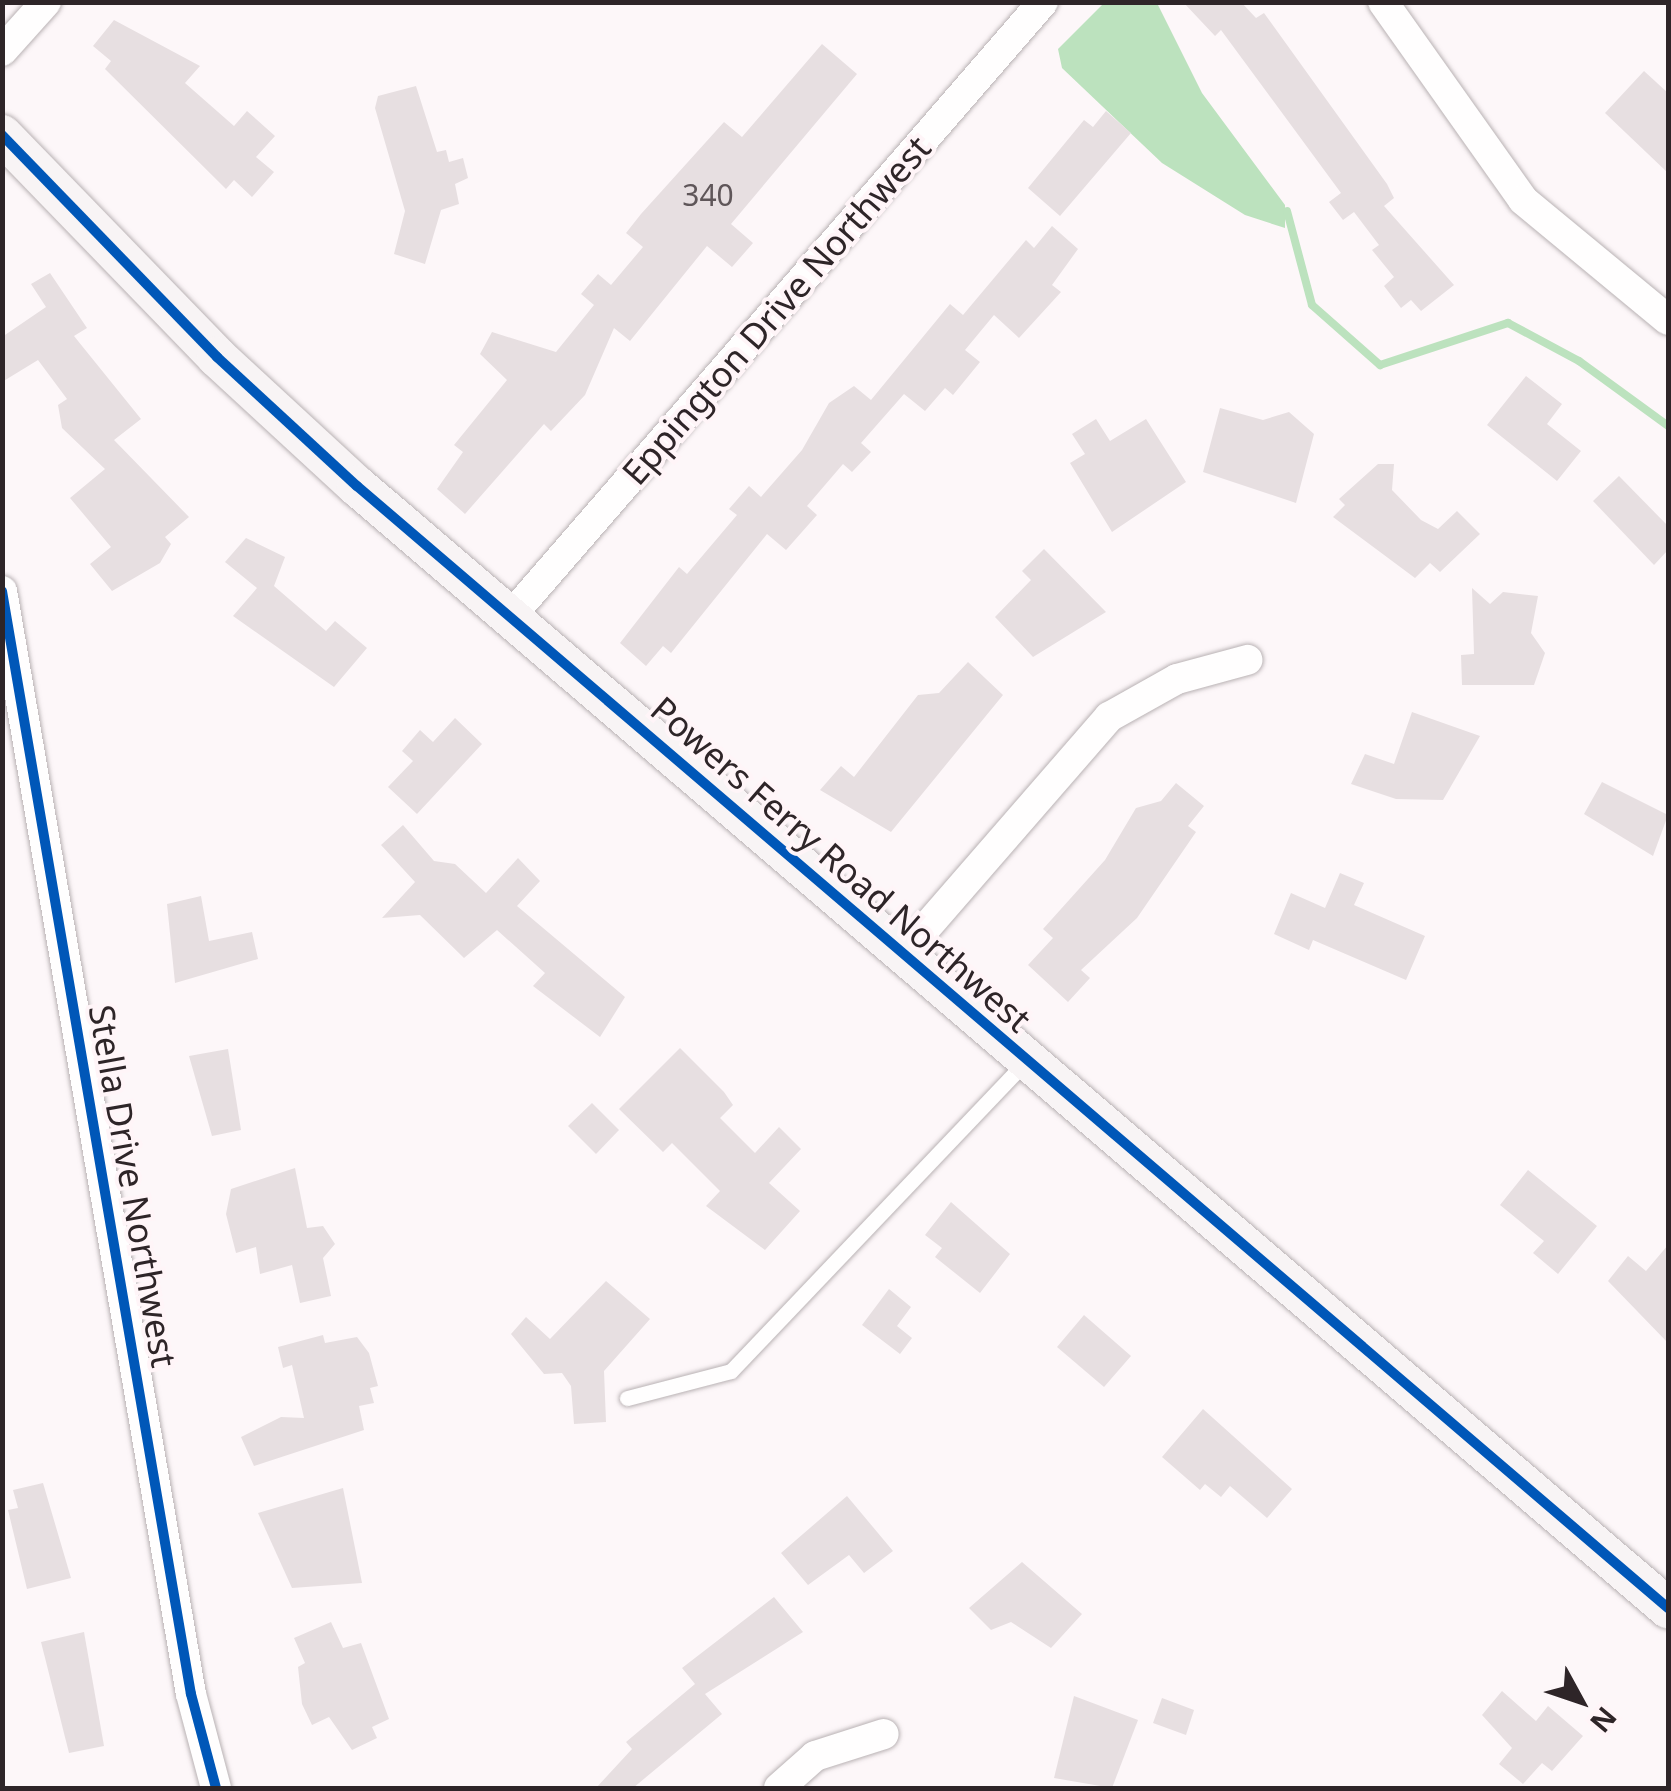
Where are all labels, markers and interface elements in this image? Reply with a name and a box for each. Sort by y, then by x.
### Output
street label: Eppington Drive Northwest [613,127,939,493]
house number: 340 [682,177,734,213]
street label: Powers Ferry Road Northwest [643,688,1039,1040]
street label: Stella Drive Northwest [80,1002,186,1370]
north arrow [1531,1651,1631,1751]
text: N [1582,1699,1626,1741]

